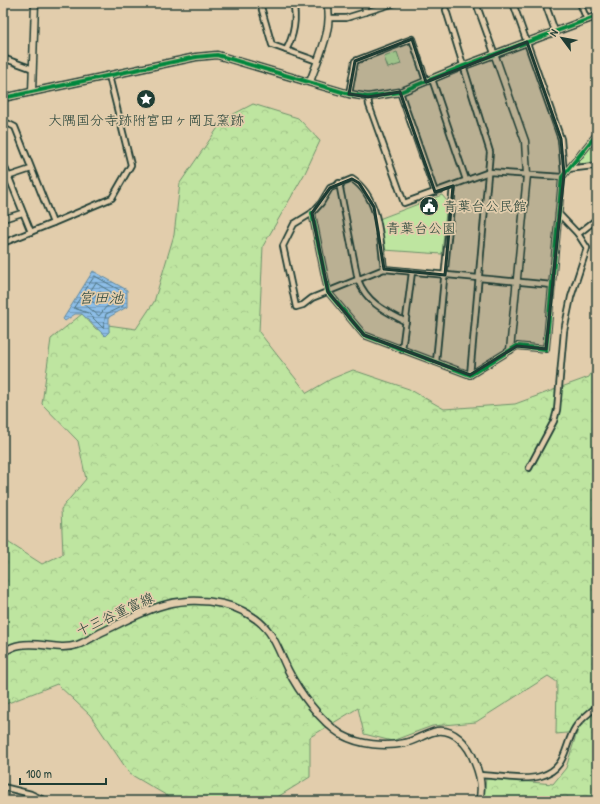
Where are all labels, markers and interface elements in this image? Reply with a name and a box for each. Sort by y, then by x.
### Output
north arrow [542,18,582,58]
text: N [546,26,561,39]
place icon: 大隅国分寺跡附宮田ヶ岡瓦窯跡 [135,88,157,110]
place label: 大隅国分寺跡附宮田ヶ岡瓦窯跡 [48,110,244,129]
public building icon: 青葉台公民館 [418,195,440,217]
place label: 青葉台公民館 [443,196,527,215]
park label: 青葉台公園 [386,218,456,237]
water label: 宮田池 [78,287,124,308]
street label: 十三谷重富線 [73,587,157,640]
scale bar [20,760,106,786]
text: 100 m [26,765,52,782]

